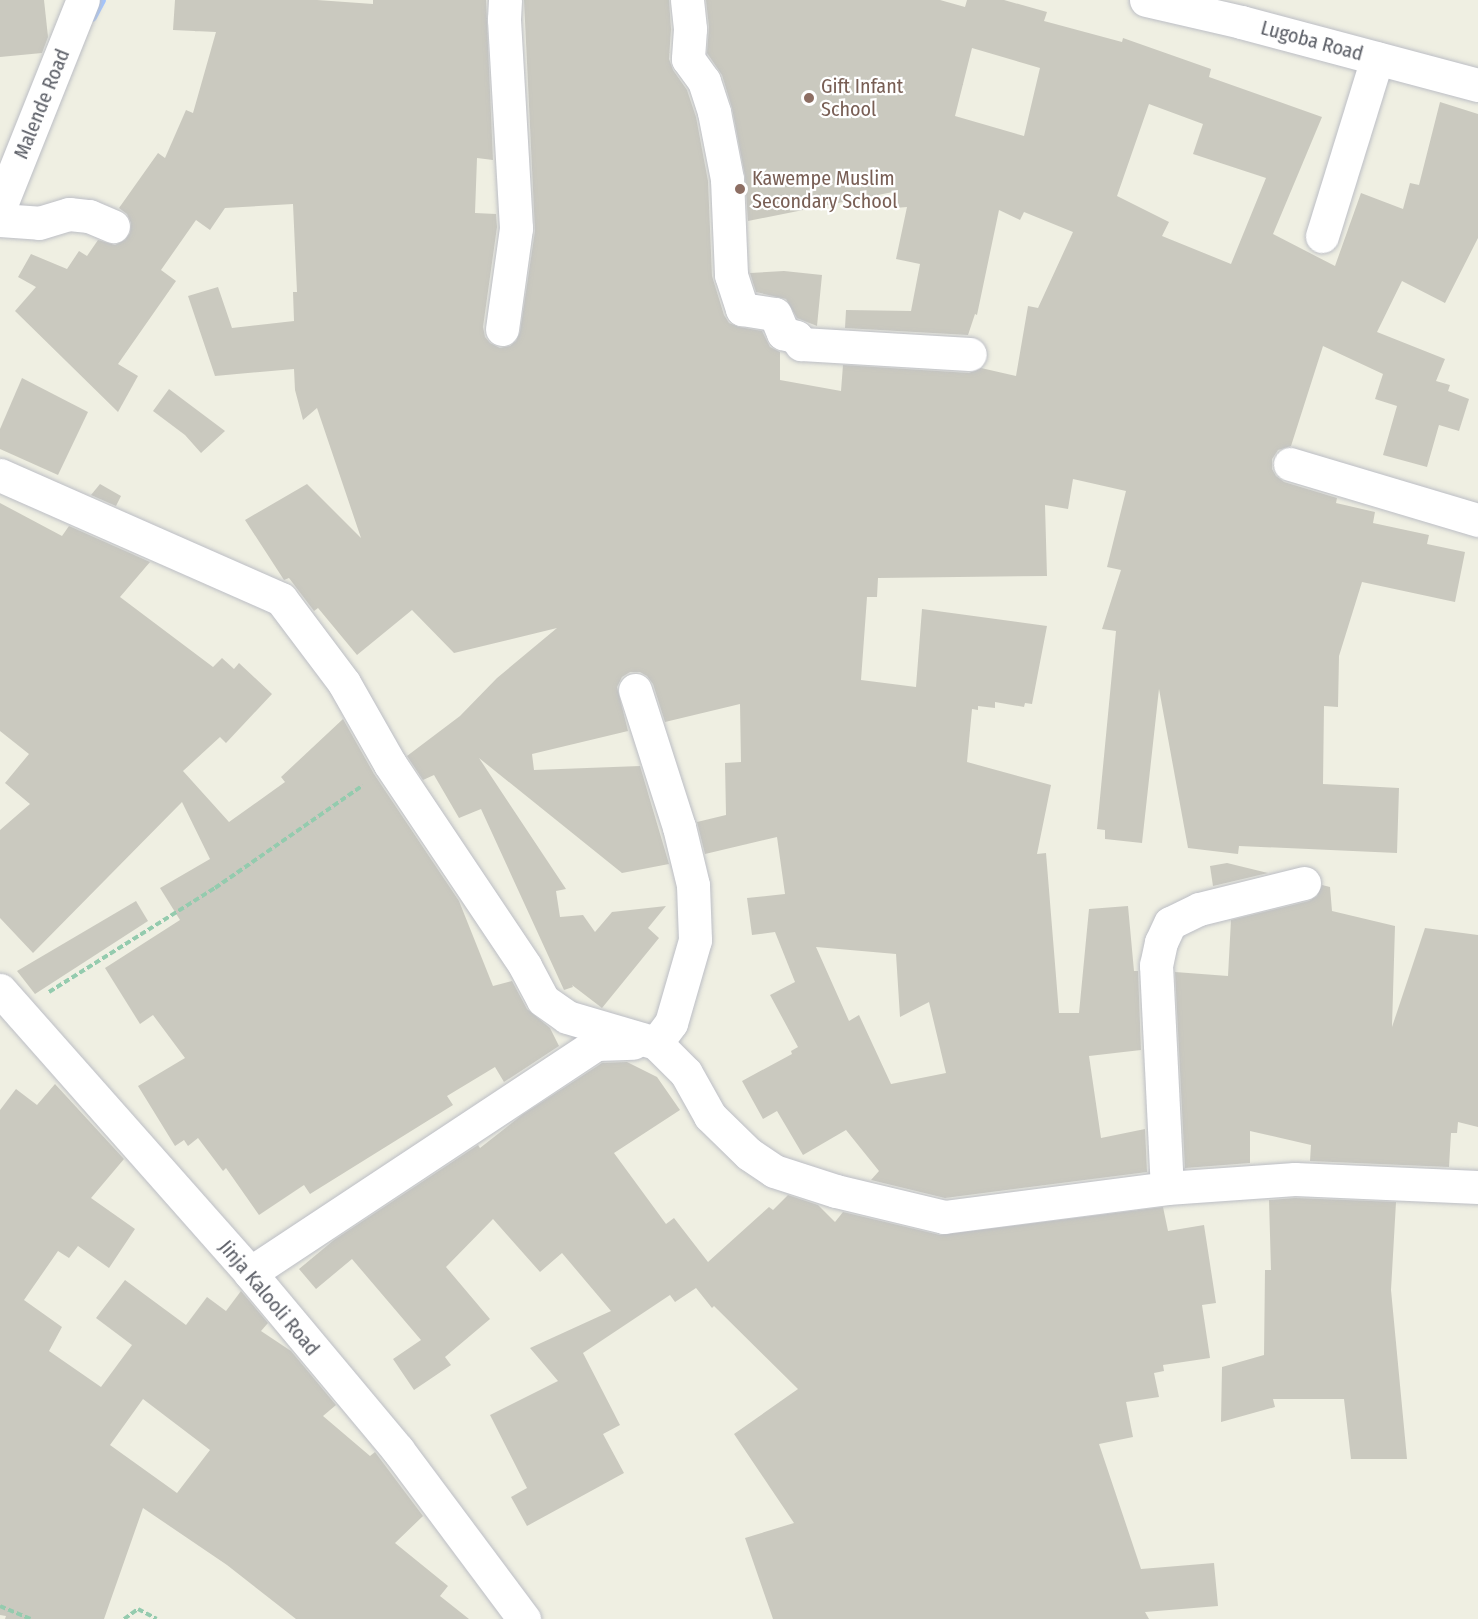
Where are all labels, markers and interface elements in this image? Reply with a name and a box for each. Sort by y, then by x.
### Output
street label: Lugoba Road [1258,16,1366,66]
street label: Malende Road [9,46,75,162]
place label: Gift Infant School [821,74,903,121]
marker: Gift Infant School [802,91,816,105]
place label: Kawempe Muslim Secondary School [752,166,897,213]
marker: Kawempe Muslim Secondary School [733,182,747,196]
street label: Jinja Kalooli Road [214,1235,324,1361]

